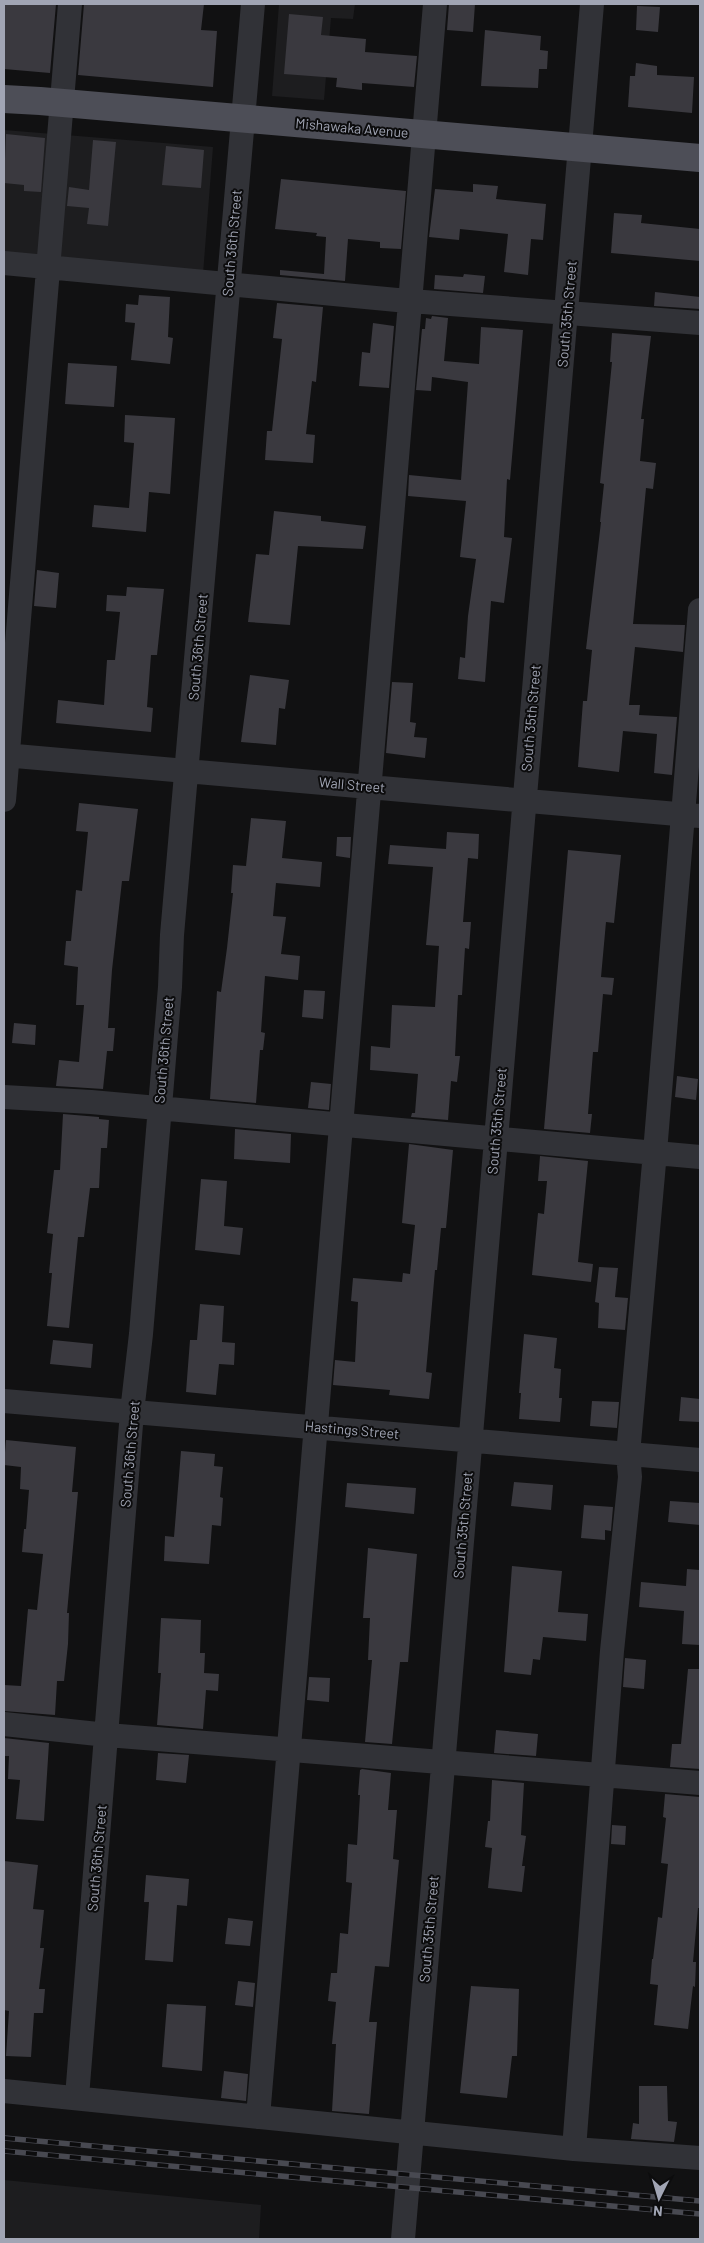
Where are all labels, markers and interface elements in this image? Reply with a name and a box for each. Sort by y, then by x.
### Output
street label: Mishawaka Avenue [295,114,409,141]
street label: South 36th Street [218,189,245,297]
street label: South 35th Street [553,260,580,368]
street label: South 36th Street [184,593,211,701]
street label: South 35th Street [517,664,544,772]
street label: Wall Street [318,773,386,796]
street label: South 36th Street [150,996,177,1104]
street label: South 35th Street [483,1067,510,1175]
street label: South 36th Street [116,1400,143,1508]
street label: Hastings Street [304,1417,400,1442]
street label: South 35th Street [449,1471,476,1579]
street label: South 36th Street [83,1804,110,1912]
street label: South 35th Street [415,1875,442,1983]
north arrow [634,2173,684,2223]
text: N [652,2203,663,2220]

